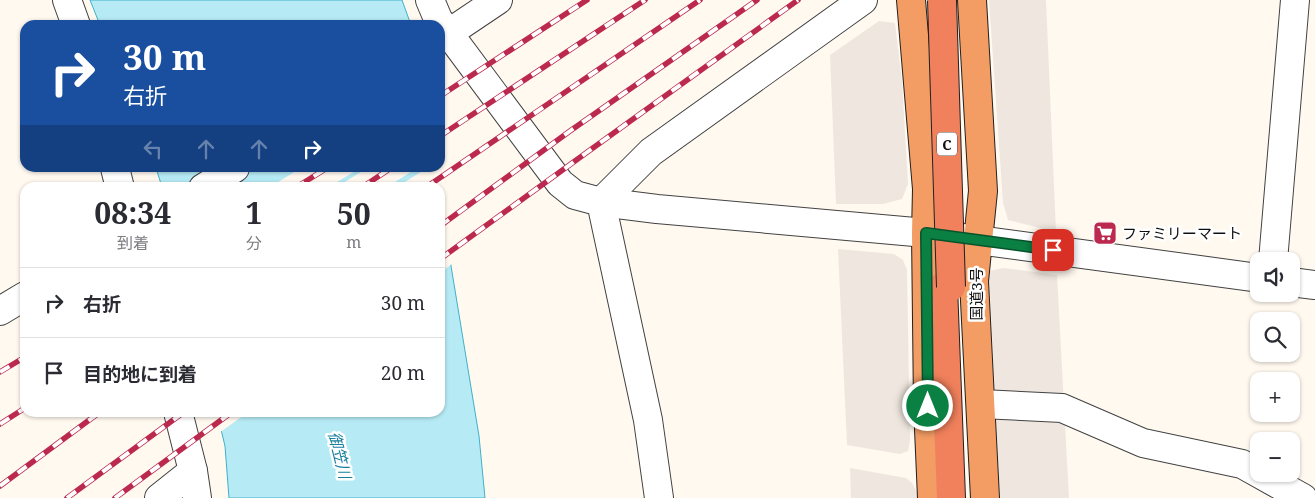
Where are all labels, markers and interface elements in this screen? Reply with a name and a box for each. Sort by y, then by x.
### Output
text: 30 m [123,33,206,80]
icon: right [40,40,105,105]
text: 右折 [123,80,167,110]
road number: C [937,132,957,156]
icon: left [139,135,167,163]
icon: ahead [192,135,220,163]
icon: ahead [245,135,273,163]
icon: right [298,135,326,163]
text: 08:34 [94,192,171,233]
text: 1 [246,192,262,233]
text: 50 [337,193,371,234]
supermarket icon: ファミリーマート [1092,220,1118,246]
place label: ファミリーマート [1122,223,1242,243]
pin [1032,229,1074,271]
text: m [346,231,361,253]
text: 到着 [117,232,149,254]
text: 分 [246,232,262,254]
icon: arrive [1039,236,1067,264]
map controls [1250,252,1300,482]
button: sound [1250,252,1300,302]
street label: 国道3号 [966,267,986,321]
icon: right [40,289,68,317]
text: 30 m [381,290,425,316]
text: 右折 [83,291,121,317]
button: search [1250,312,1300,362]
icon: arrive [40,359,68,387]
text: 20 m [381,360,425,386]
text: 目的地に到着 [83,361,197,387]
button: + [1250,372,1300,422]
position arrow [901,379,953,431]
water label: 御笠川 [324,429,357,483]
button: − [1250,432,1300,482]

